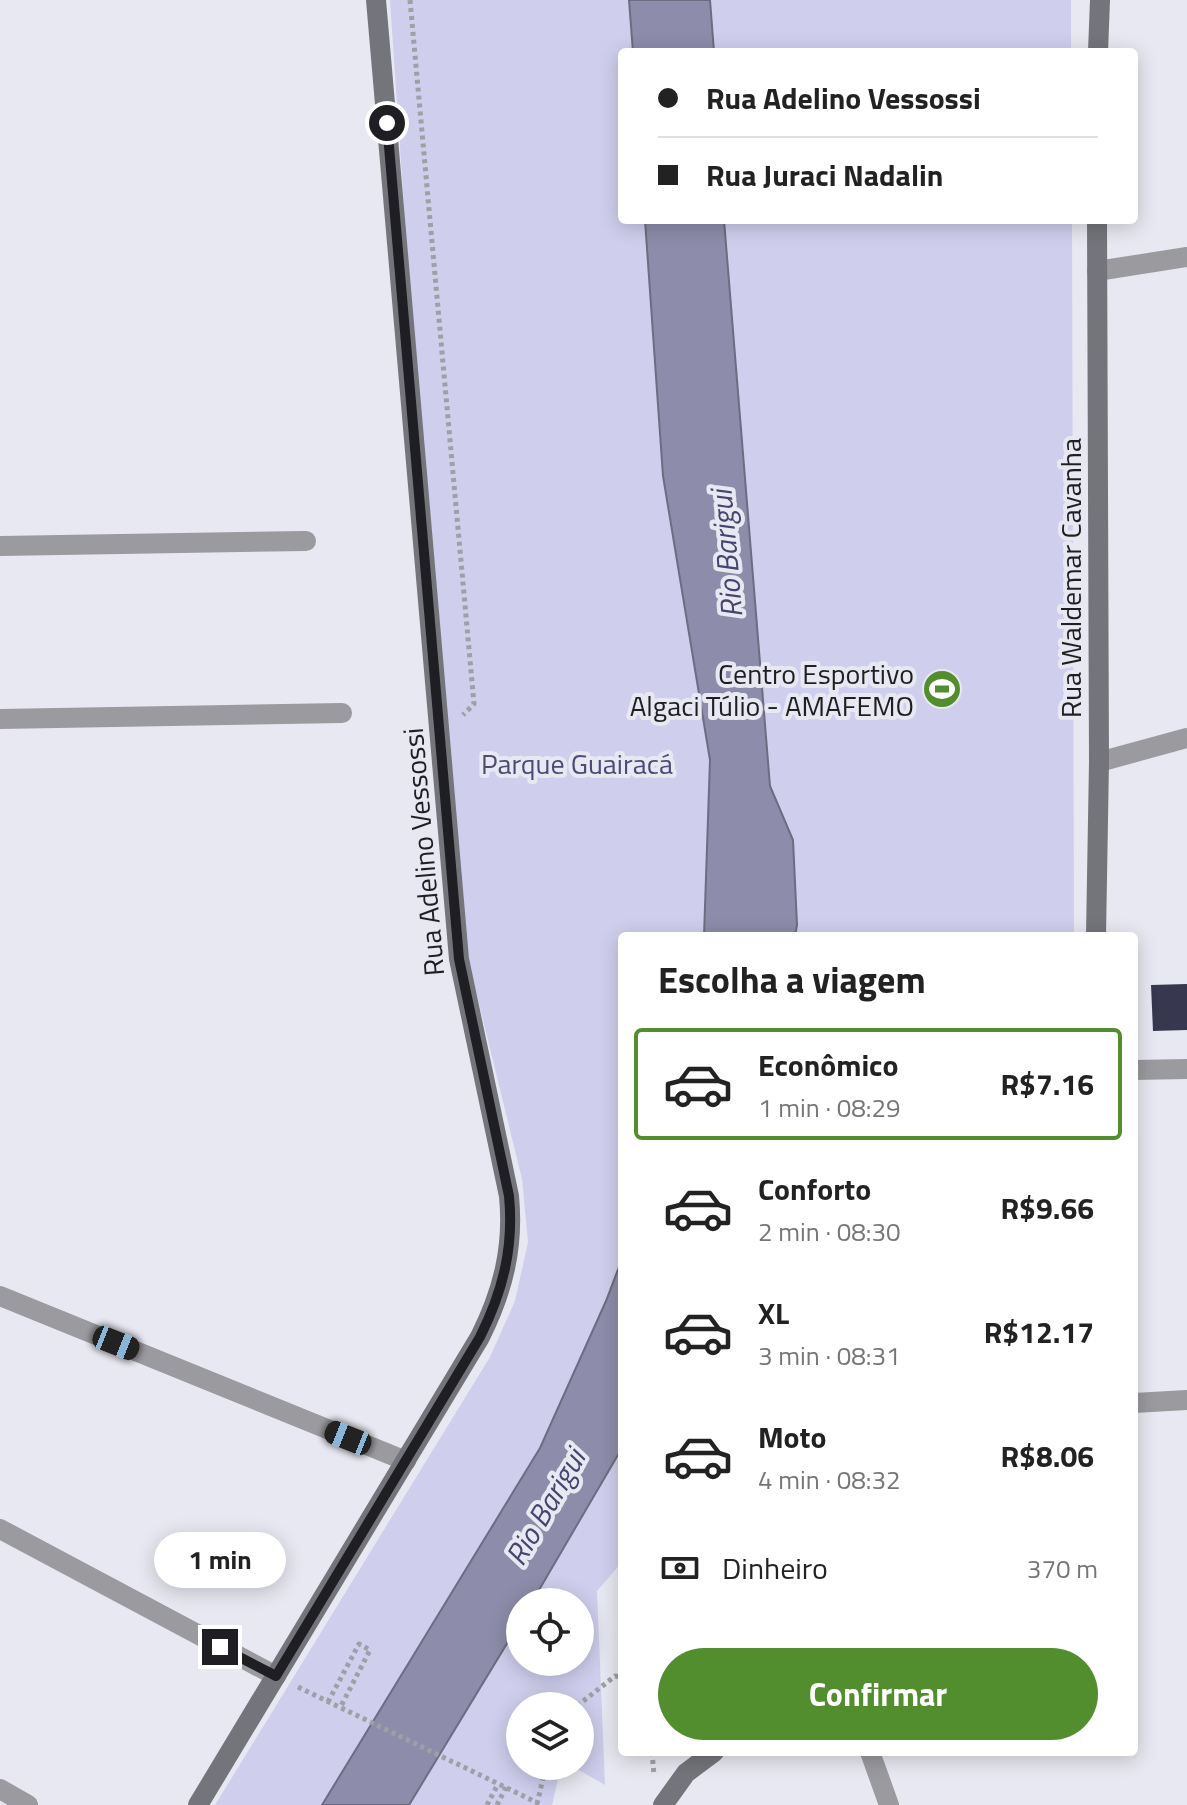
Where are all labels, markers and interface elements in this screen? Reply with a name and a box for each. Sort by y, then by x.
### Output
text: Rua Adelino Vessossi [706,75,981,121]
route start [369,105,405,141]
text: Rua Juraci Nadalin [706,152,943,198]
street label: Rua Waldemar Cavanha [1049,438,1092,718]
water label: Rio Barigui [697,485,754,620]
place label: Centro Esportivo Algaci Túlio - AMAFEMO [630,652,914,727]
sports icon: Centro Esportivo Algaci Túlio - AMAFEMO [921,668,963,710]
street label: Rua Adelino Vessossi [391,726,455,978]
park label: Parque Guairacá [481,742,673,785]
text: Escolha a viagem [658,952,926,1007]
text: Econômico [758,1042,898,1088]
icon: car [662,1048,734,1120]
text: R$7.16 [1001,1061,1094,1107]
text: 1 min · 08:29 [758,1088,901,1127]
text: Conforto [758,1166,871,1212]
icon: car [662,1172,734,1244]
text: R$9.66 [1001,1185,1094,1231]
text: 2 min · 08:30 [758,1212,901,1251]
text: XL [758,1290,789,1336]
icon: car [662,1296,734,1368]
text: R$12.17 [984,1309,1094,1355]
car [89,1323,143,1363]
text: 3 min · 08:31 [758,1336,901,1375]
text: Moto [758,1414,826,1460]
car [321,1418,375,1458]
icon: car [662,1420,734,1492]
text: R$8.06 [1001,1433,1094,1479]
water label: Rio Barigui [493,1437,599,1574]
text: 4 min · 08:32 [758,1460,901,1499]
callout: 1 min [154,1531,286,1587]
text: 1 min [188,1540,252,1579]
text: Dinheiro [722,1545,828,1591]
icon: cash [658,1546,702,1590]
text: 370 m [1027,1549,1098,1588]
map controls [506,1588,594,1780]
button: locate [506,1588,594,1676]
route end [202,1629,238,1665]
button: Confirmar [658,1648,1098,1740]
button: layers [506,1692,594,1780]

